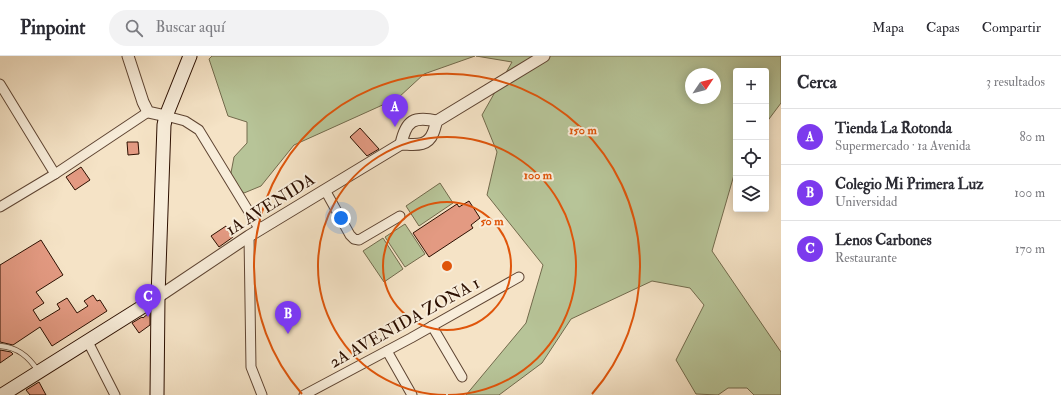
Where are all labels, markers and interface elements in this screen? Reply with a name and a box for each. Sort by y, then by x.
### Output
search box [109,10,389,46]
text: Pinpoint [20,16,85,40]
icon: search [123,17,145,39]
text: Buscar aquí [155,18,225,37]
text: Mapa [872,19,904,36]
text: Capas [926,19,960,36]
text: Compartir [982,19,1041,36]
north arrow [685,68,721,104]
map controls [733,68,769,212]
button: + [733,68,769,104]
text: Cerca [797,72,837,93]
text: 3 resultados [986,74,1045,90]
pin: A [382,94,408,127]
button: − [733,104,769,140]
text: Tienda La Rotonda [835,119,952,138]
text: 150 m [569,123,597,138]
text: A [806,129,814,145]
text: 80 m [1019,129,1045,145]
text: Supermercado · 1a Avenida [835,138,971,154]
button: locate [733,140,769,176]
text: 100 m [524,168,553,183]
street label: 1A AVENIDA [222,169,319,240]
text: Colegio Mi Primera Luz [835,175,983,194]
button: layers [733,176,769,212]
text: B [806,185,814,201]
text: 100 m [1014,185,1045,201]
text: Universidad [835,194,897,210]
your location [331,208,351,228]
text: 50 m [480,214,504,229]
text: Lenos Carbones [835,231,932,250]
text: C [805,241,815,257]
text: 170 m [1015,241,1045,257]
text: Restaurante [835,250,897,266]
centre of rings [440,259,454,273]
street label: 2A AVENIDA ZONA 1 [325,272,483,373]
pin: C [135,284,161,317]
pin: B [275,301,301,334]

